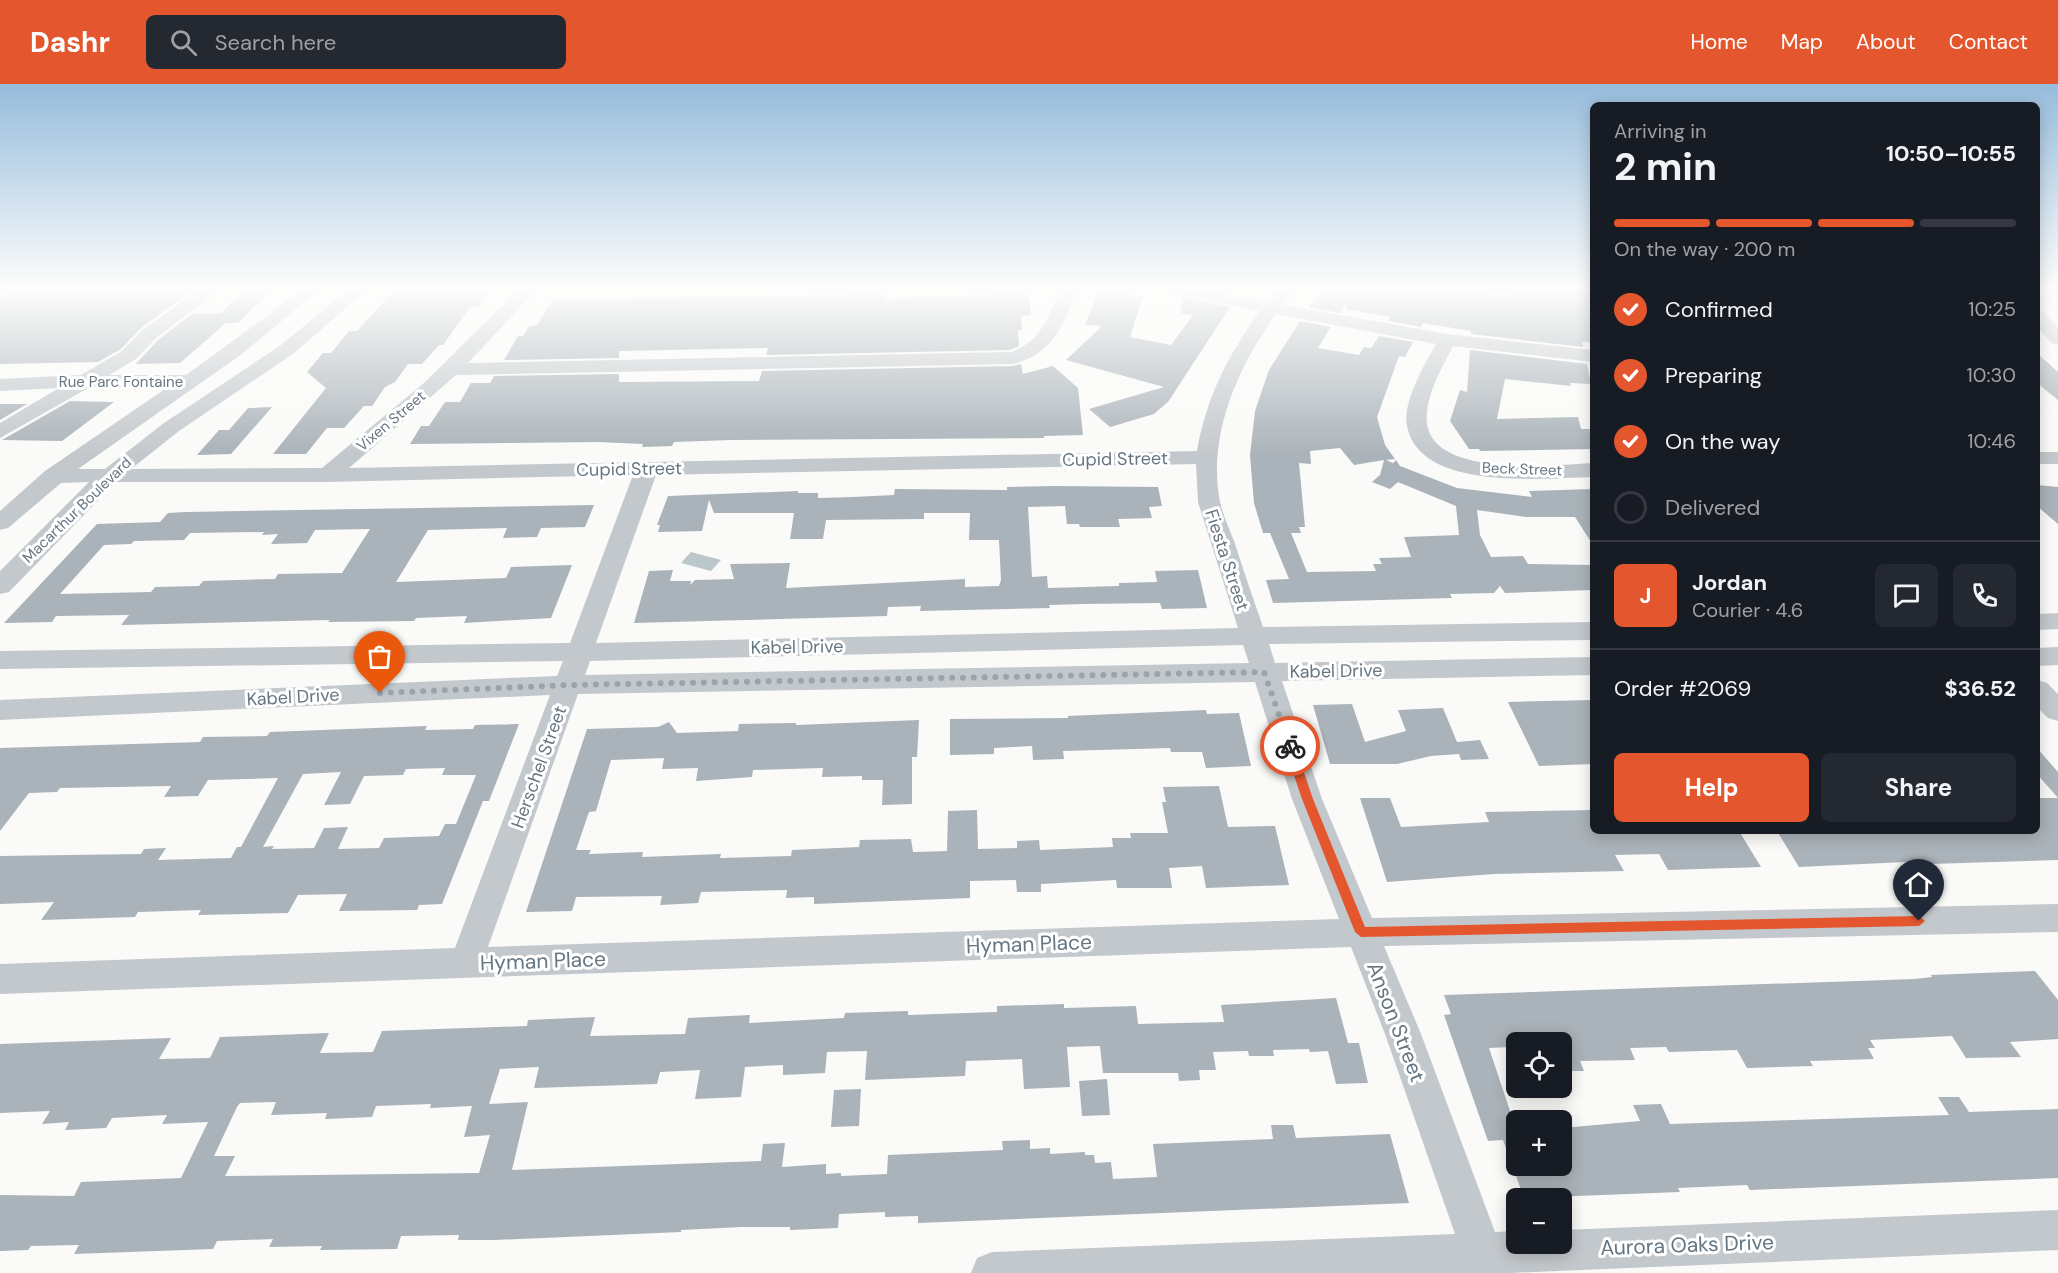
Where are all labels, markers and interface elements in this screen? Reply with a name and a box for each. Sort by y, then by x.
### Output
search box [146,15,566,69]
text: Dashr [30,24,110,61]
icon: search [167,26,200,59]
text: Search here [215,28,336,57]
text: Home [1690,28,1748,56]
text: Map [1781,28,1823,56]
text: About [1856,28,1916,56]
text: Contact [1949,28,2028,56]
text: Arriving in [1614,118,1706,144]
text: 10:50–10:55 [1886,139,2016,168]
text: 2 min [1614,141,1717,192]
text: On the way · 200 m [1614,236,1795,262]
icon: check [1614,293,1647,326]
text: Confirmed [1665,295,1773,324]
text: 10:25 [1968,296,2016,322]
icon: check [1614,359,1647,392]
text: Preparing [1665,361,1762,390]
text: 10:30 [1967,362,2016,388]
street label: Rue Parc Fontaine [59,372,183,392]
street label: Vixen Street [352,386,430,456]
icon: check [1614,425,1647,458]
text: On the way [1665,427,1780,456]
text: 10:46 [1967,428,2016,454]
street label: Cupid Street [1062,446,1168,472]
street label: Macarthur Boulevard [18,453,136,567]
street label: Cupid Street [576,456,682,482]
street label: Beck Street [1482,458,1563,480]
text: Delivered [1665,493,1760,522]
street label: Fiesta Street [1199,506,1255,614]
button: chat [1875,564,1938,627]
button: phone [1953,564,2016,627]
text: Jordan [1692,568,1767,597]
text: J [1640,581,1651,610]
text: Courier · 4.6 [1692,597,1803,623]
pin [354,631,405,693]
street label: Kabel Drive [750,634,844,660]
icon: bag [363,640,396,673]
street label: Kabel Drive [1289,658,1383,684]
text: Order #2069 [1614,674,1751,703]
text: $36.52 [1944,674,2016,703]
street label: Kabel Drive [246,683,340,711]
street label: Herschel Street [506,702,572,832]
courier [1260,716,1320,776]
icon: bike [1274,730,1307,763]
button: Help [1614,753,1809,822]
button: Share [1821,753,2016,822]
pin [1893,859,1944,921]
icon: home [1902,868,1935,901]
street label: Hyman Place [966,928,1093,960]
street label: Hyman Place [480,945,607,977]
street label: Anson Street [1360,958,1432,1086]
map controls [1506,1032,1572,1254]
button: locate [1506,1032,1572,1098]
button: + [1506,1110,1572,1176]
button: − [1506,1188,1572,1254]
street label: Aurora Oaks Drive [1600,1228,1774,1262]

